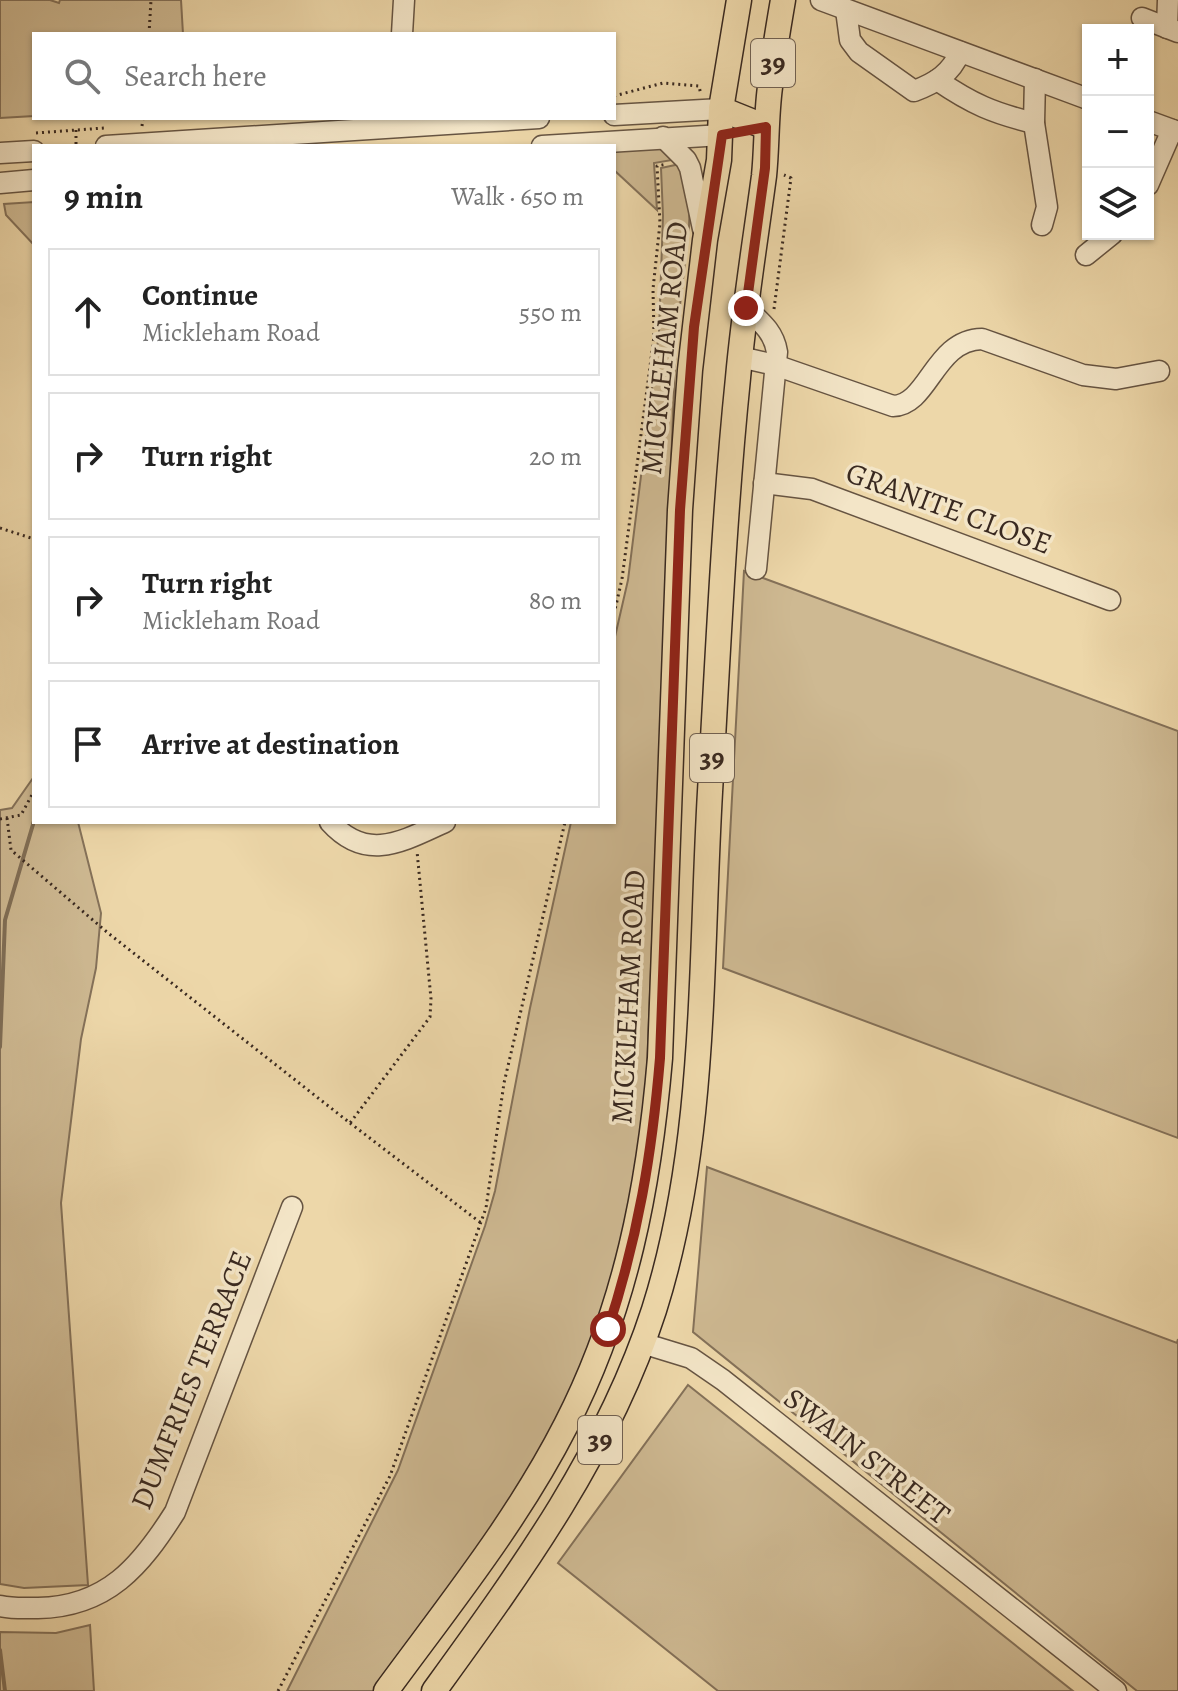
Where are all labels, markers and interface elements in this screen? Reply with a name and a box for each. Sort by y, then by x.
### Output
map controls [1082,24,1154,240]
button: + [1082,24,1154,96]
search box [32,32,616,120]
road number: 39 [751,39,795,87]
icon: search [60,54,104,98]
text: Search here [124,56,267,96]
button: − [1082,96,1154,168]
button: layers [1082,168,1154,240]
text: 9 min [64,173,143,220]
text: Walk · 650 m [451,179,584,214]
street label: MICKLEHAM ROAD [631,219,697,477]
text: Continue [142,275,258,315]
icon: ahead [66,290,110,334]
route end [728,290,764,326]
text: 550 m [519,295,582,330]
text: Mickleham Road [142,315,320,350]
icon: right [66,434,110,478]
text: Turn right [142,436,272,476]
text: 20 m [529,439,582,474]
street label: GRANITE CLOSE [841,452,1057,564]
text: Turn right [142,563,272,603]
icon: right [66,578,110,622]
text: 80 m [529,583,582,618]
text: Mickleham Road [142,603,320,638]
icon: arrive [66,722,110,766]
text: Arrive at destination [142,724,399,764]
road number: 39 [690,734,734,782]
street label: MICKLEHAM ROAD [601,869,655,1125]
street label: DUMFRIES TERRACE [121,1245,261,1515]
route start [590,1311,626,1347]
street label: SWAIN STREET [776,1378,959,1534]
road number: 39 [578,1416,622,1464]

